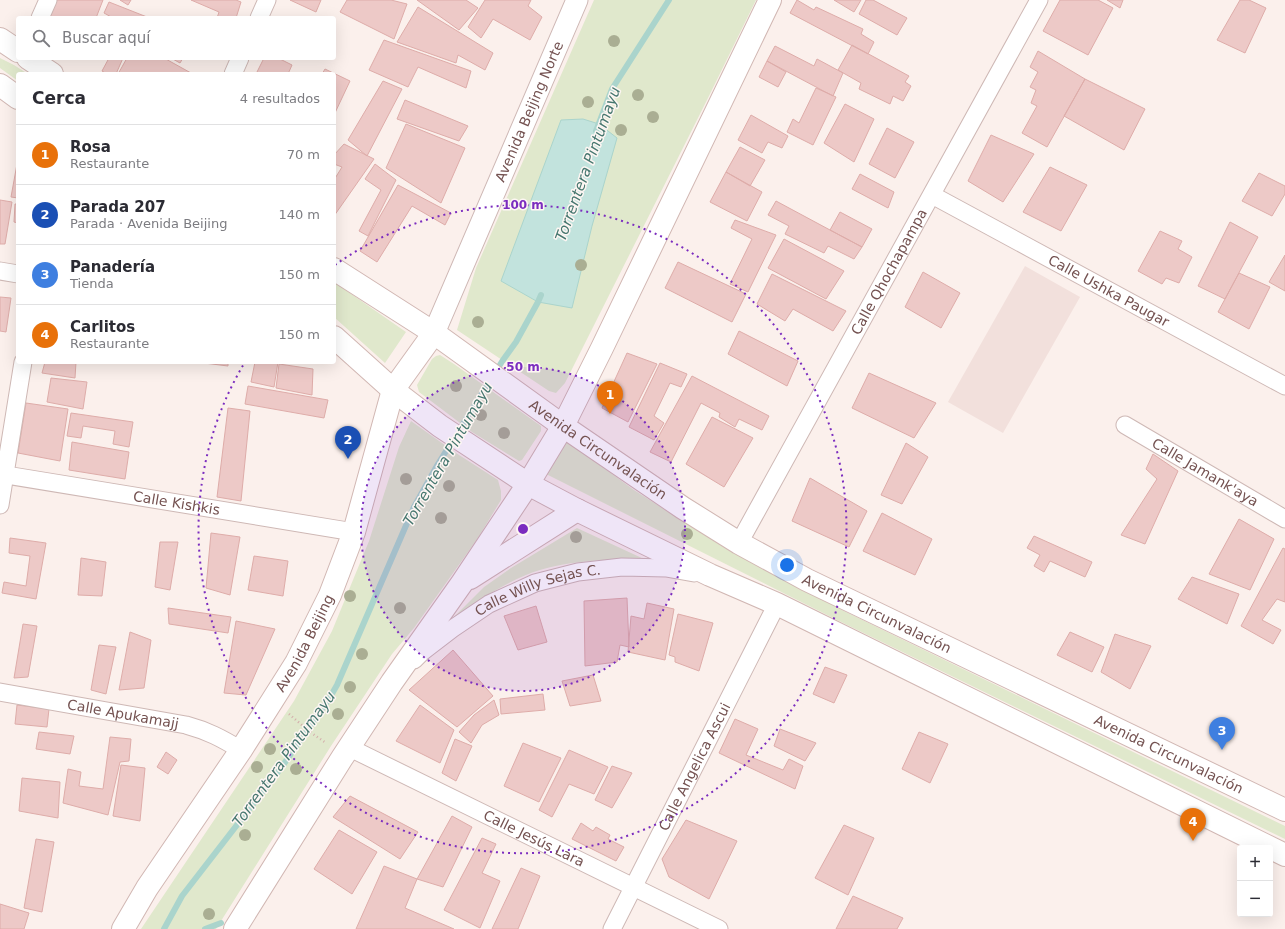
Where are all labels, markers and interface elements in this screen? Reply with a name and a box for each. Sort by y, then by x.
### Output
search box [16,16,336,60]
icon: search [30,27,52,49]
text: Buscar aquí [62,29,150,47]
street label: Avenida Beijing Norte [492,39,566,184]
water label: Torrentera Pintumayu [552,84,624,244]
text: Cerca [32,88,86,108]
text: 4 resultados [240,91,320,106]
text: Rosa [70,138,111,156]
text: 1 [40,147,50,162]
text: 70 m [287,147,320,162]
text: Restaurante [70,156,149,171]
text: Parada 207 [70,198,166,216]
text: 100 m [502,198,544,212]
street label: Calle Qhochapampa [848,206,930,337]
text: 2 [40,207,50,222]
text: 140 m [278,207,320,222]
text: Parada · Avenida Beijing [70,216,227,231]
street label: Calle Ushka Paugar [1046,251,1172,330]
text: Panadería [70,258,155,276]
text: 3 [40,267,50,282]
text: 150 m [278,267,320,282]
text: Tienda [70,276,114,291]
text: Carlitos [70,318,135,336]
text: 4 [40,327,50,342]
text: 150 m [278,327,320,342]
text: Restaurante [70,336,149,351]
text: 50 m [506,360,540,374]
water label: Torrentera Pintumayu [399,379,497,529]
pin: 1 [597,381,623,414]
street label: Avenida Circunvalación [526,396,670,503]
pin: 2 [335,426,361,459]
street label: Calle Jamank'aya [1149,435,1261,510]
street label: Calle Kishkis [132,488,221,518]
centre of rings [516,522,530,536]
your location [777,555,797,575]
street label: Calle Willy Sejas C. [472,561,602,619]
street label: Avenida Circunvalación [800,571,954,656]
street label: Avenida Beijing [272,592,337,695]
water label: Torrentera Pintumayu [229,688,339,830]
street label: Calle Apukamajj [66,696,180,732]
street label: Calle Angelica Ascui [655,700,733,833]
street label: Avenida Circunvalación [1092,711,1246,797]
pin: 3 [1209,717,1235,750]
street label: Calle Jesús Lara [481,807,587,870]
pin: 4 [1180,808,1206,841]
map controls [1237,845,1273,917]
button: + [1237,845,1273,881]
button: − [1237,881,1273,917]

